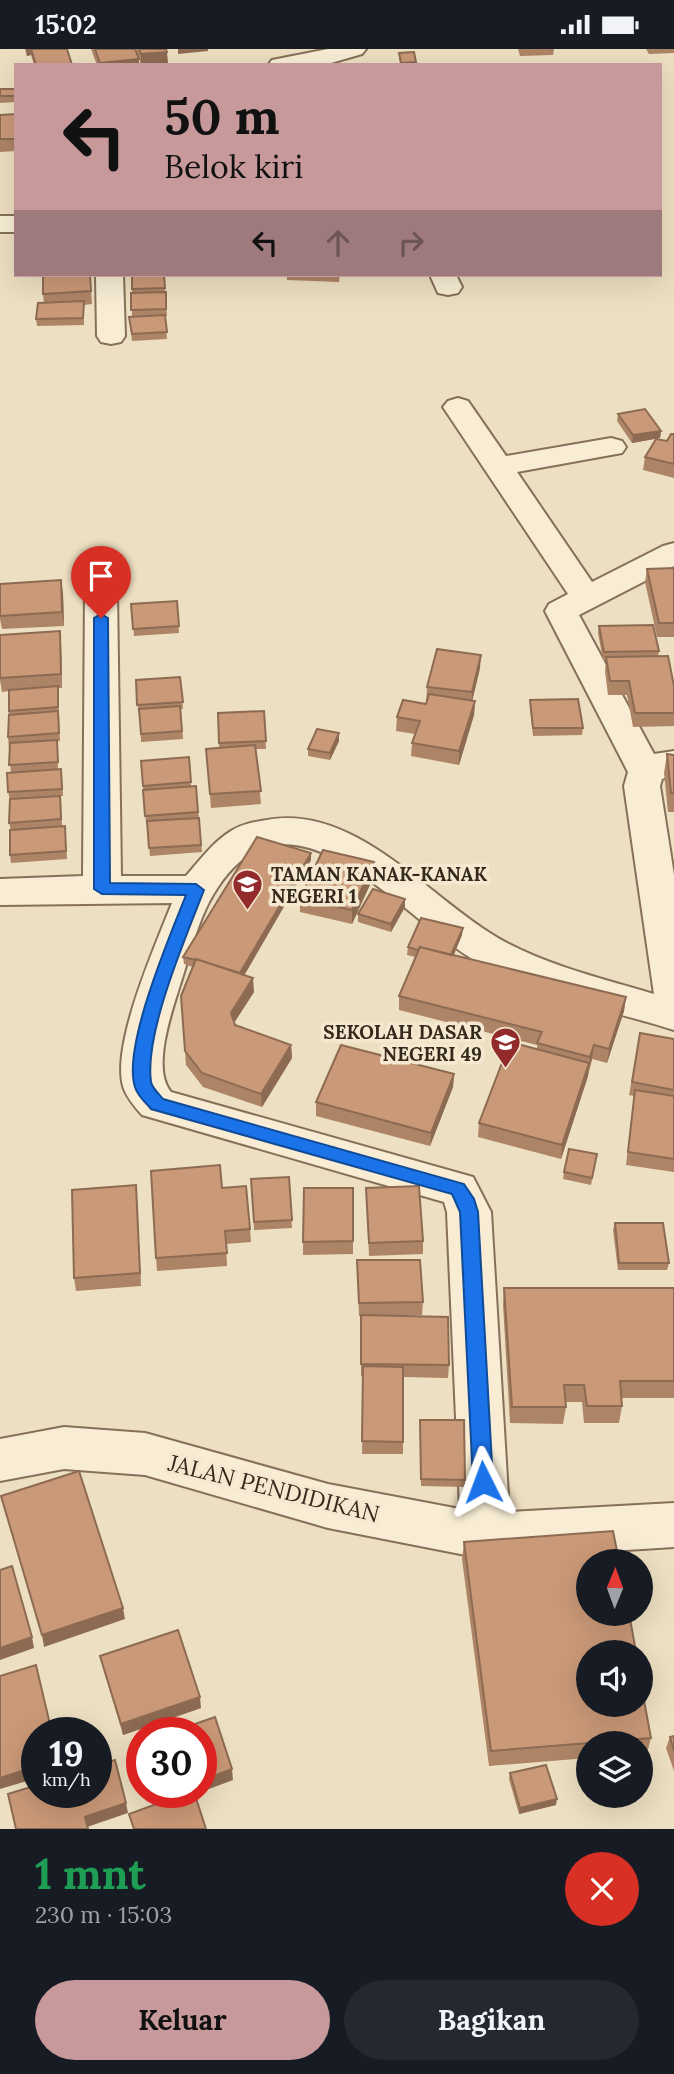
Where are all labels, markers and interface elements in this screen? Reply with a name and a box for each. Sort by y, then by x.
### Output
text: 15:02 [35,8,97,41]
text: 50 m [164,85,280,147]
icon: left [49,91,140,182]
text: Belok kiri [164,146,303,187]
icon: left [246,224,284,262]
icon: ahead [319,224,357,262]
icon: right [392,224,430,262]
pin [71,546,131,618]
icon: arrive [82,557,120,595]
place label: TAMAN KANAK-KANAK NEGERI 1 [271,862,487,908]
school or university icon: TAMAN KANAK-KANAK NEGERI 1 [231,868,265,912]
place label: SEKOLAH DASAR NEGERI 49 [323,1020,482,1066]
school or university icon: SEKOLAH DASAR NEGERI 49 [488,1026,522,1070]
position arrow [446,1445,520,1519]
street label: JALAN PENDIDIKAN [164,1448,383,1528]
north arrow [576,1549,653,1626]
map controls [576,1549,653,1808]
button: sound [576,1640,653,1717]
speed limit sign: 30 [126,1717,217,1808]
text: 19 [49,1731,84,1776]
button: layers [576,1731,653,1808]
text: km/h [42,1768,91,1791]
text: 1 mnt [35,1847,146,1901]
button: close [565,1852,639,1926]
text: 230 m · 15:03 [35,1900,172,1929]
button: Keluar [35,1980,330,2060]
button: Bagikan [344,1980,639,2060]

